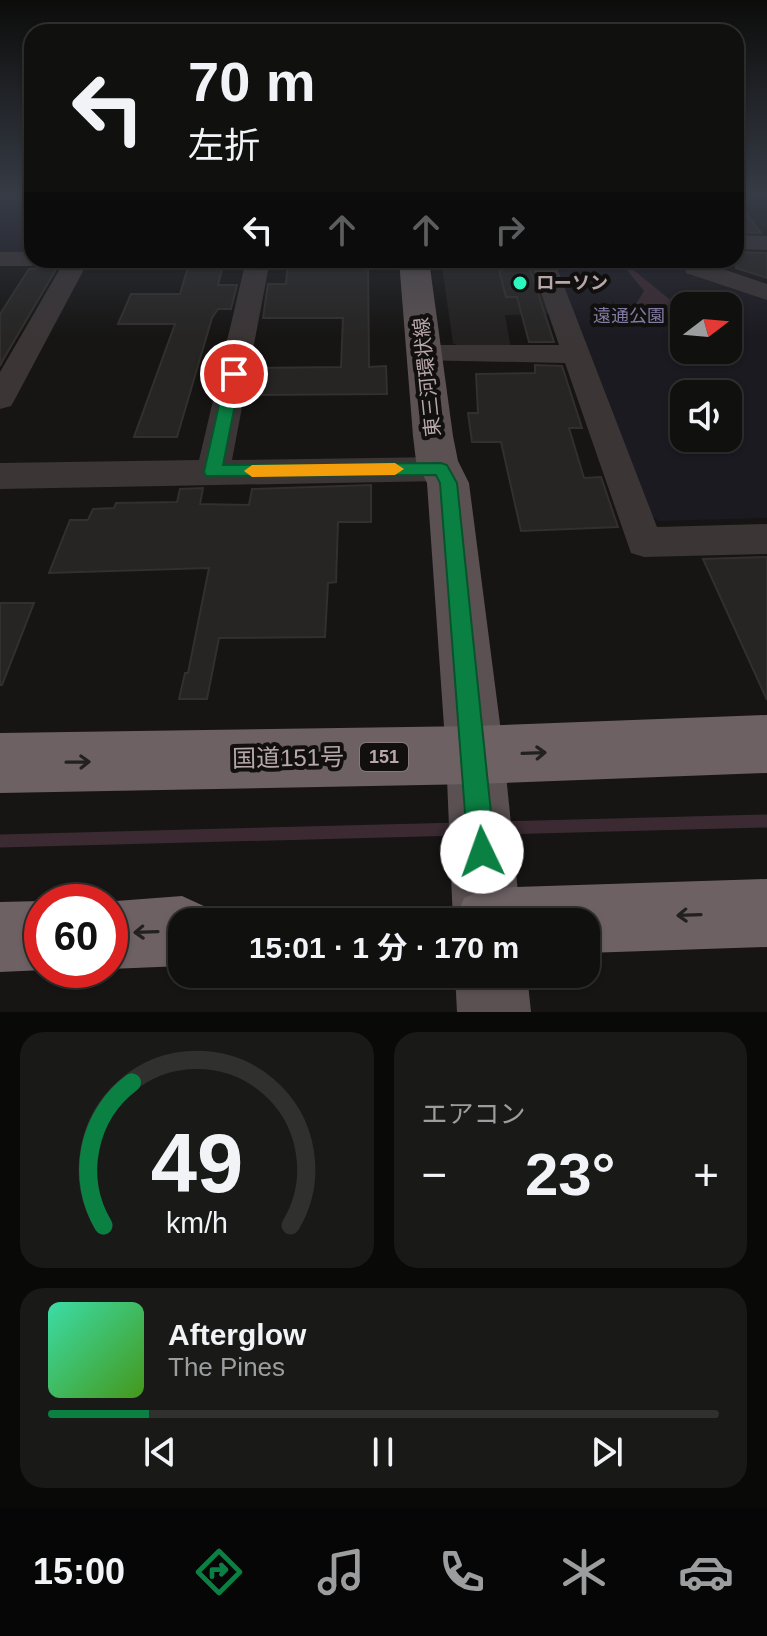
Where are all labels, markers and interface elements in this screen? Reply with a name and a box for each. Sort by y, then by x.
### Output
text: 70 m [188,50,316,113]
icon: left [56,56,160,160]
text: 左折 [188,125,260,166]
icon: left [236,208,280,252]
icon: ahead [320,208,364,252]
icon: ahead [404,208,448,252]
icon: right [488,208,532,252]
place label: ローソン [536,273,608,293]
marker: ローソン [511,274,529,292]
north arrow [670,292,742,364]
map controls [670,292,742,452]
park label: 遠通公園 [593,306,665,326]
street label: 東三河環状線 [410,316,444,438]
pin [200,340,268,408]
icon: arrive [212,352,256,396]
button: sound [670,380,742,452]
street label: 国道151号 [232,743,344,772]
road number: 151 [360,743,408,771]
one-way arrow [520,745,547,760]
one-way arrow [64,754,91,770]
position arrow [440,810,524,894]
speed limit sign: 60 [24,884,128,988]
one-way arrow [676,908,703,923]
one-way arrow [133,925,160,940]
text: 15:01 · 1 分 · 170 m [249,931,519,964]
text: エアコン [422,1099,526,1129]
text: 49 [150,1117,243,1210]
text: 23° [525,1141,616,1208]
text: − [422,1150,447,1199]
text: + [693,1150,719,1199]
text: km/h [166,1207,228,1239]
text: Afterglow [168,1318,306,1351]
text: The Pines [168,1352,285,1382]
icon: previous [138,1430,182,1474]
icon: pause [361,1430,405,1474]
icon: next [585,1430,629,1474]
icon: directions [191,1544,247,1600]
icon: music [313,1544,369,1600]
icon: phone [434,1544,490,1600]
icon: climate [556,1544,612,1600]
icon: car [678,1544,734,1600]
text: 15:00 [33,1551,125,1592]

